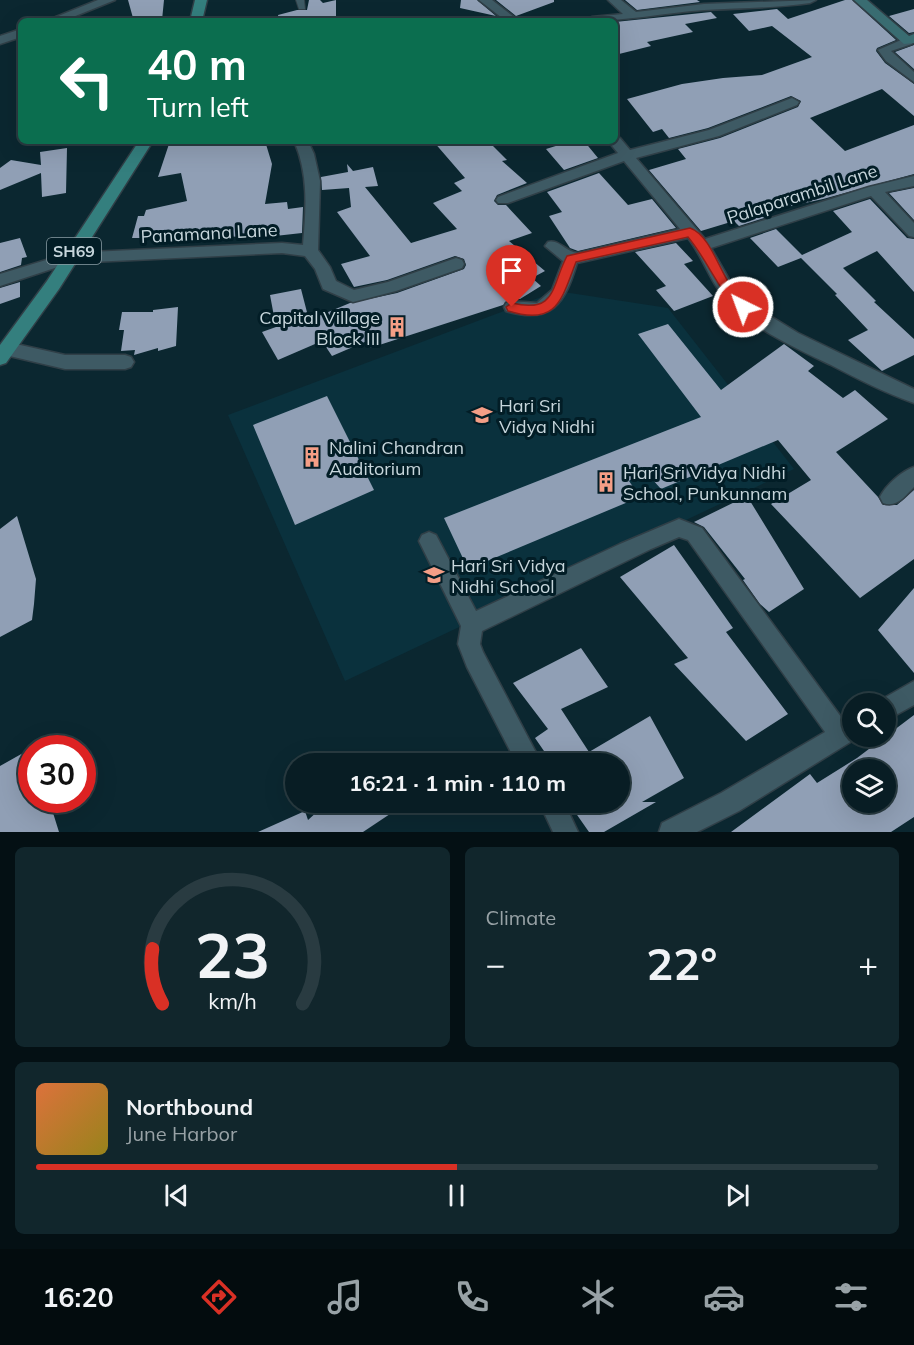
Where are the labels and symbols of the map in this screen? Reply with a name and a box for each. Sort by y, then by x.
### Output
street label: Palaparambil Lane [724,159,880,229]
street label: Panamana Lane [140,218,278,248]
road number: SH69 [47,238,101,264]
pin [486,245,537,307]
position arrow [711,275,775,339]
place label: Capital Village Block III [259,306,380,350]
building icon: Capital Village Block III [385,315,409,339]
place label: Hari Sri Vidya Nidhi [499,394,595,438]
school or university icon: Hari Sri Vidya Nidhi [470,403,494,427]
place label: Nalini Chandran Auditorium [329,436,464,480]
building icon: Nalini Chandran Auditorium [300,445,324,469]
place label: Hari Sri Vidya Nidhi School, Punkunnam [623,461,787,505]
building icon: Hari Sri Vidya Nidhi School, Punkunnam [594,470,618,494]
place label: Hari Sri Vidya Nidhi School [451,554,566,598]
school or university icon: Hari Sri Vidya Nidhi School [422,563,446,587]
speed limit sign: 30 [18,735,96,813]

